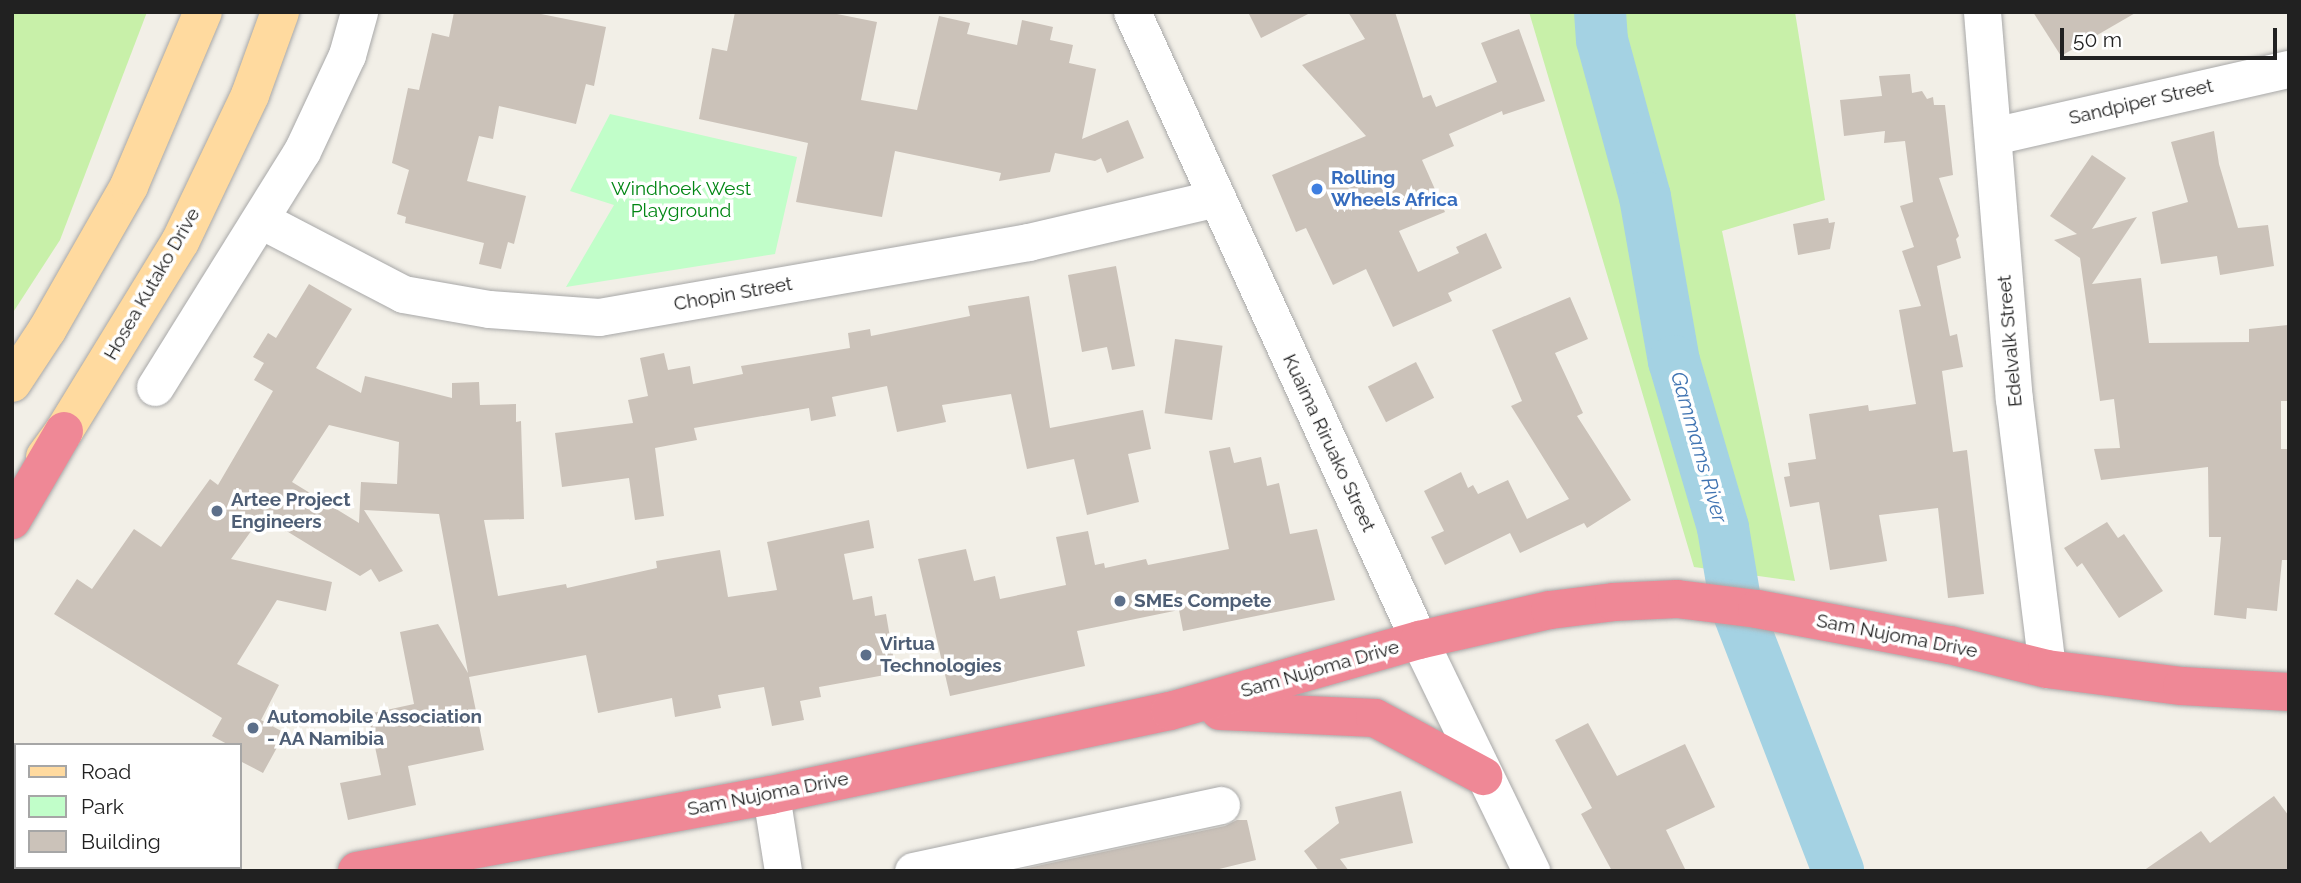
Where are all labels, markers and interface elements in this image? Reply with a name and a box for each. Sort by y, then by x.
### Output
scale bar [2063,14,2280,58]
text: 50 m [2073,27,2122,52]
street label: Sandpiper Street [2066,74,2216,130]
place label: Rolling Wheels Africa [1331,167,1458,211]
park label: Windhoek West Playground [611,178,751,222]
marker: Rolling Wheels Africa [1309,181,1325,197]
street label: Hosea Kutako Drive [99,204,205,364]
street label: Chopin Street [672,272,794,316]
street label: Edelvalk Street [1993,274,2027,408]
street label: Kuaima Riruako Street [1278,351,1380,535]
water label: Gammams River [1665,369,1733,525]
place label: Artee Project Engineers [231,489,351,533]
marker: Artee Project Engineers [209,503,225,519]
place label: SMEs Compete [1134,590,1271,612]
marker: SMEs Compete [1112,593,1128,609]
street label: Sam Nujoma Drive [1814,609,1980,663]
place label: Virtua Technologies [880,633,1002,677]
street label: Sam Nujoma Drive [1238,635,1402,703]
marker: Virtua Technologies [858,647,874,663]
place label: Automobile Association - AA Namibia [267,706,482,750]
marker: Automobile Association - AA Namibia [245,720,261,736]
legend [14,743,242,869]
text: Road [81,759,131,784]
street label: Sam Nujoma Drive [685,767,851,821]
text: Park [81,794,124,819]
text: Building [81,829,161,854]

